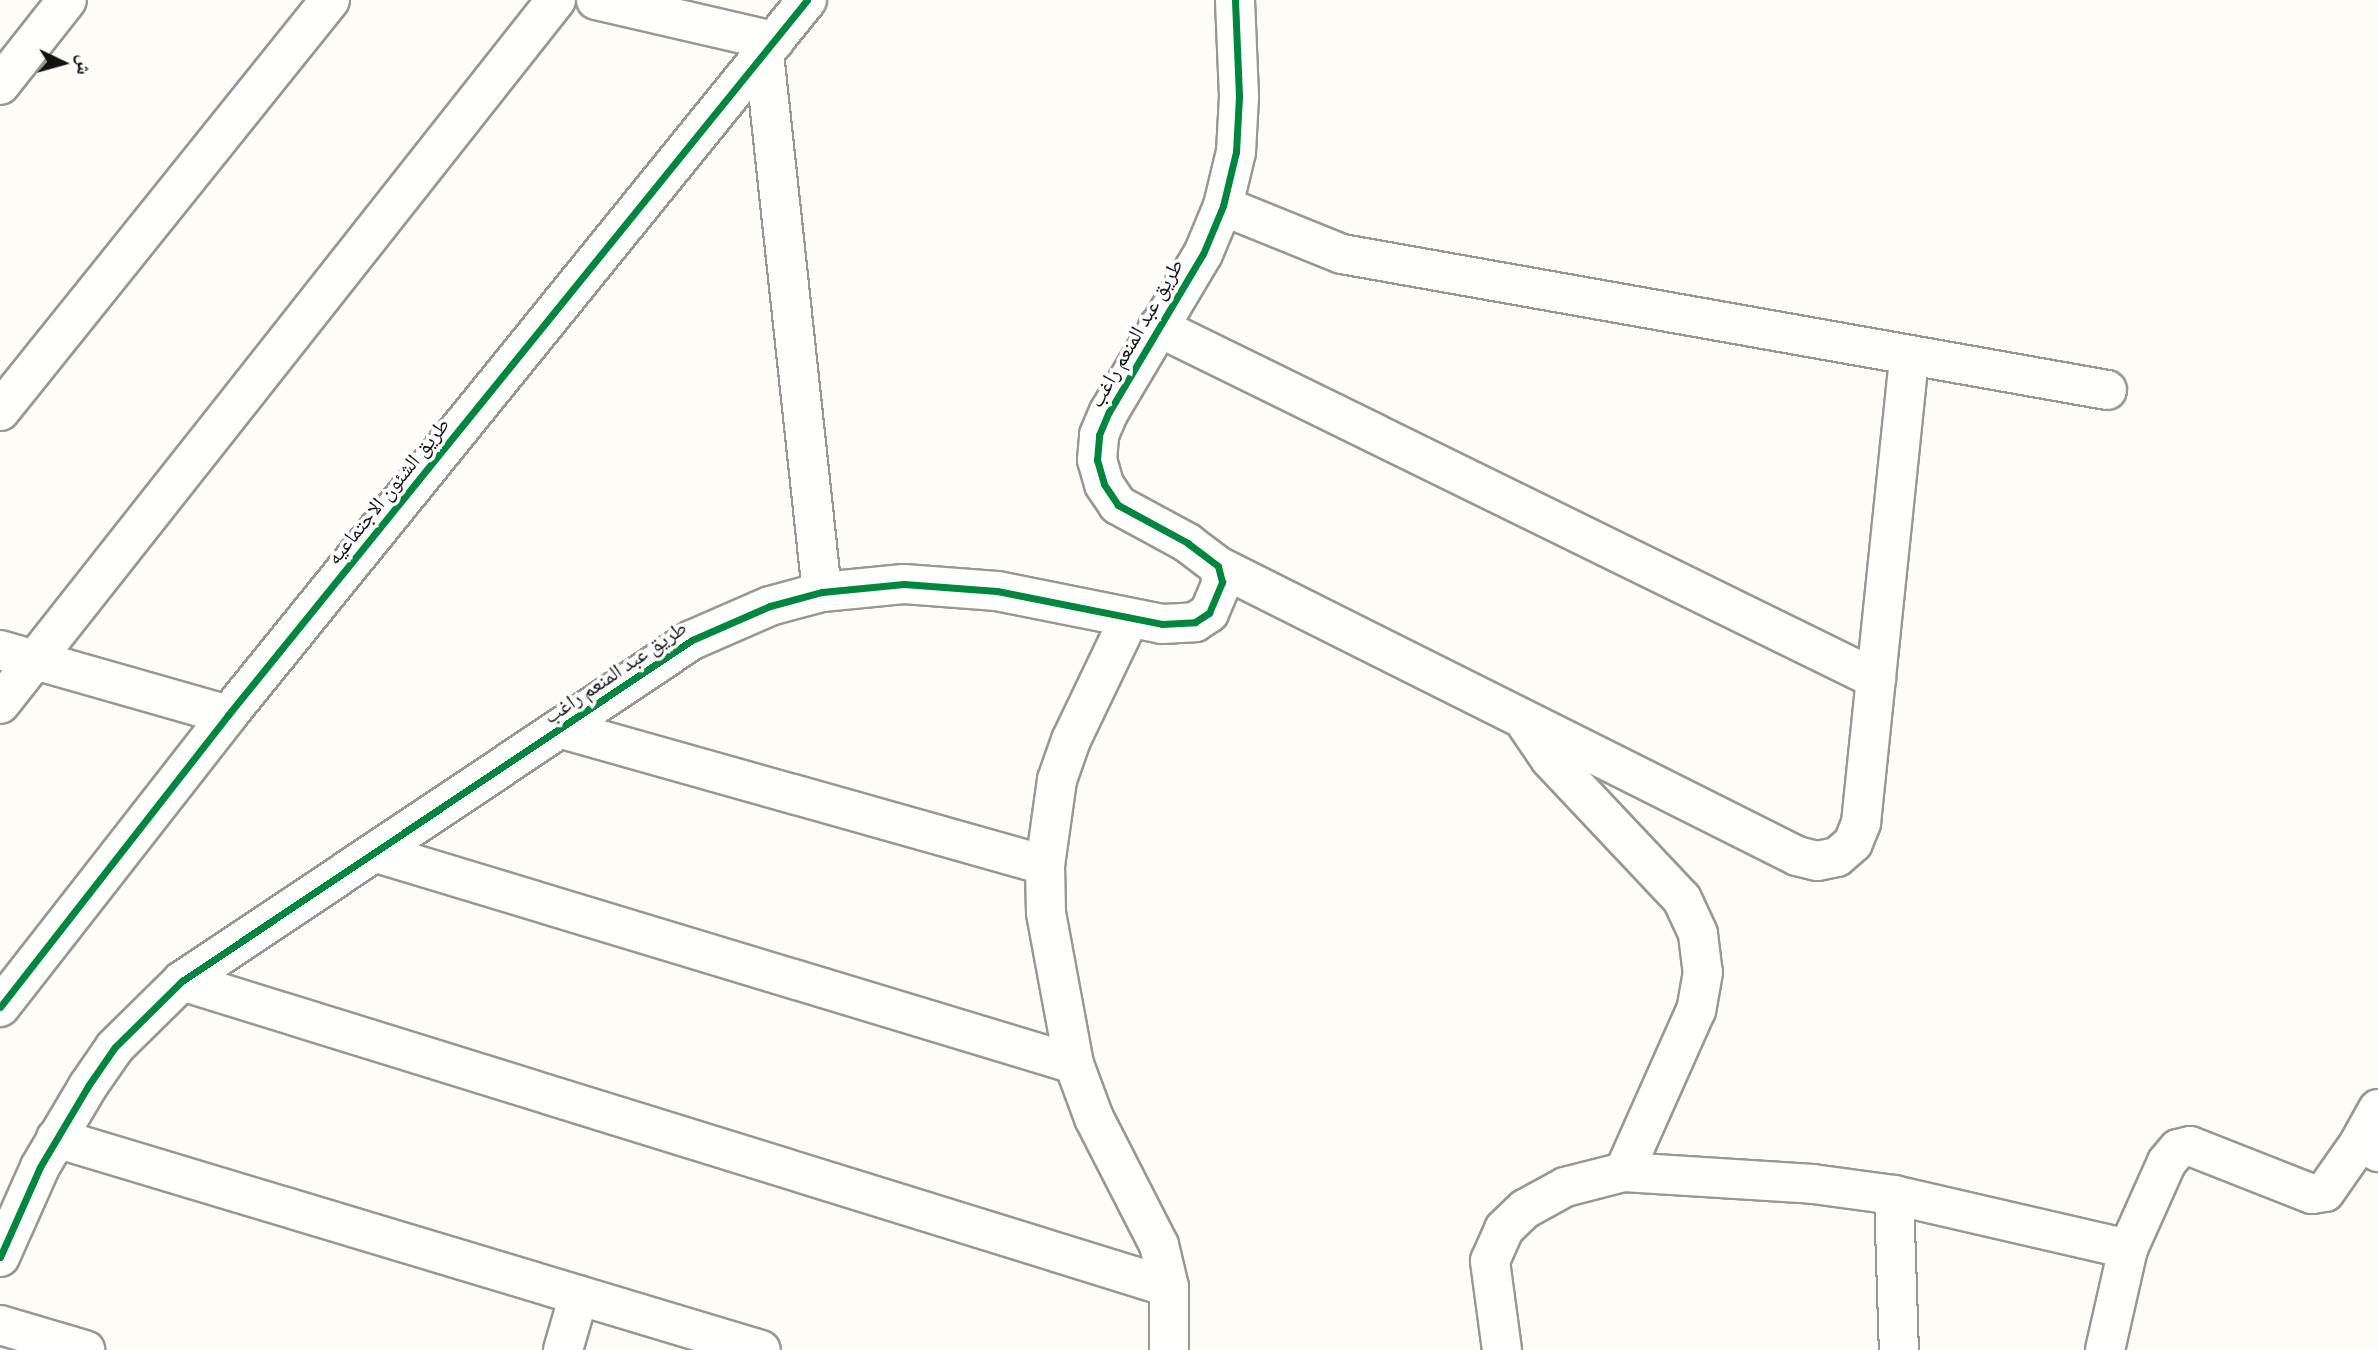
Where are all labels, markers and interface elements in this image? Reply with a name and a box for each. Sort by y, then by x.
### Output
north arrow [28,28,98,98]
text: ش [72,54,97,76]
street label: طريق عبد المنعم راغب [1083,254,1189,412]
street label: طريق الشئون الاجتماعيه [321,413,455,569]
street label: طريق عبد المنعم راغب [539,615,691,729]

